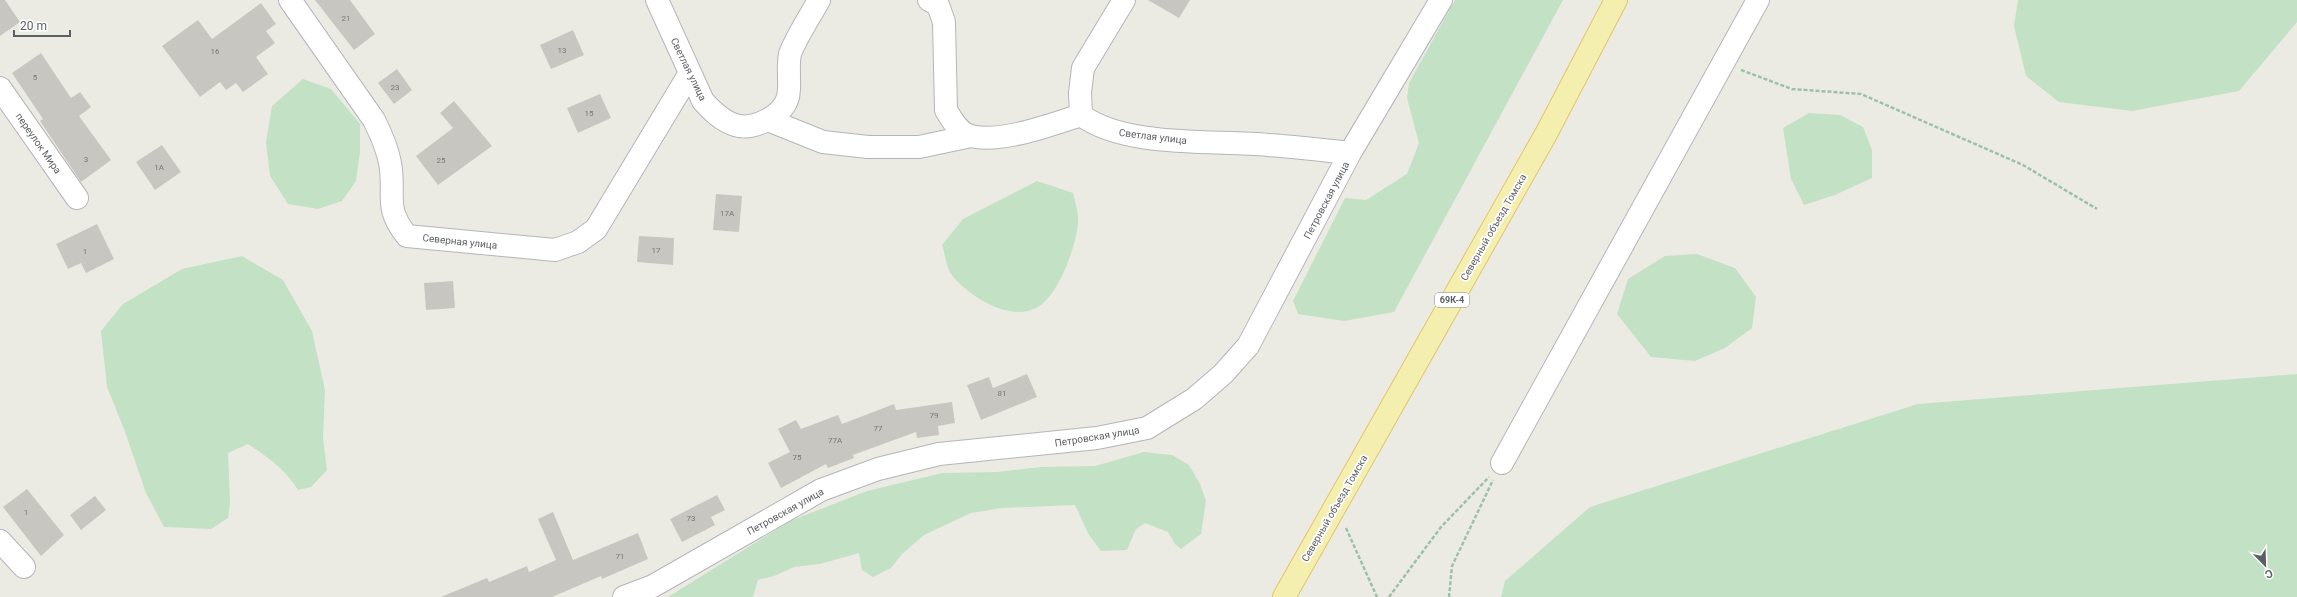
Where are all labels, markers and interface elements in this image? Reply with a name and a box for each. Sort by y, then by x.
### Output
scale bar [14,12,70,38]
house number: 21 [342,14,351,23]
text: 20 m [20,19,47,33]
street label: Светлая улица [669,36,709,102]
house number: 13 [558,46,567,55]
house number: 16 [211,47,220,56]
house number: 5 [33,73,38,82]
house number: 23 [391,83,400,92]
house number: 15 [585,109,594,118]
street label: переулок Мира [14,111,64,176]
street label: Светлая улица [1118,127,1188,146]
house number: 3 [84,155,88,164]
house number: 25 [437,156,446,165]
street label: Петровская улица [1301,160,1351,241]
house number: 1А [154,163,165,172]
street label: Северный объезд Томска [1458,172,1528,282]
house number: 17А [720,209,735,218]
street label: Северная улица [422,232,498,251]
house number: 17 [652,246,661,255]
house number: 1 [83,247,87,256]
road number: 69К-4 [1435,293,1469,307]
house number: 81 [998,389,1007,398]
house number: 79 [930,411,939,420]
house number: 77 [874,424,883,433]
street label: Петровская улица [1054,424,1140,449]
house number: 77А [828,436,843,445]
house number: 75 [793,453,802,462]
street label: Северный объезд Томска [1299,453,1369,563]
street label: Петровская улица [745,486,825,537]
house number: 1 [24,508,28,517]
house number: 73 [687,514,696,523]
north arrow [2245,545,2285,585]
house number: 71 [616,552,625,561]
text: С [2263,566,2275,581]

